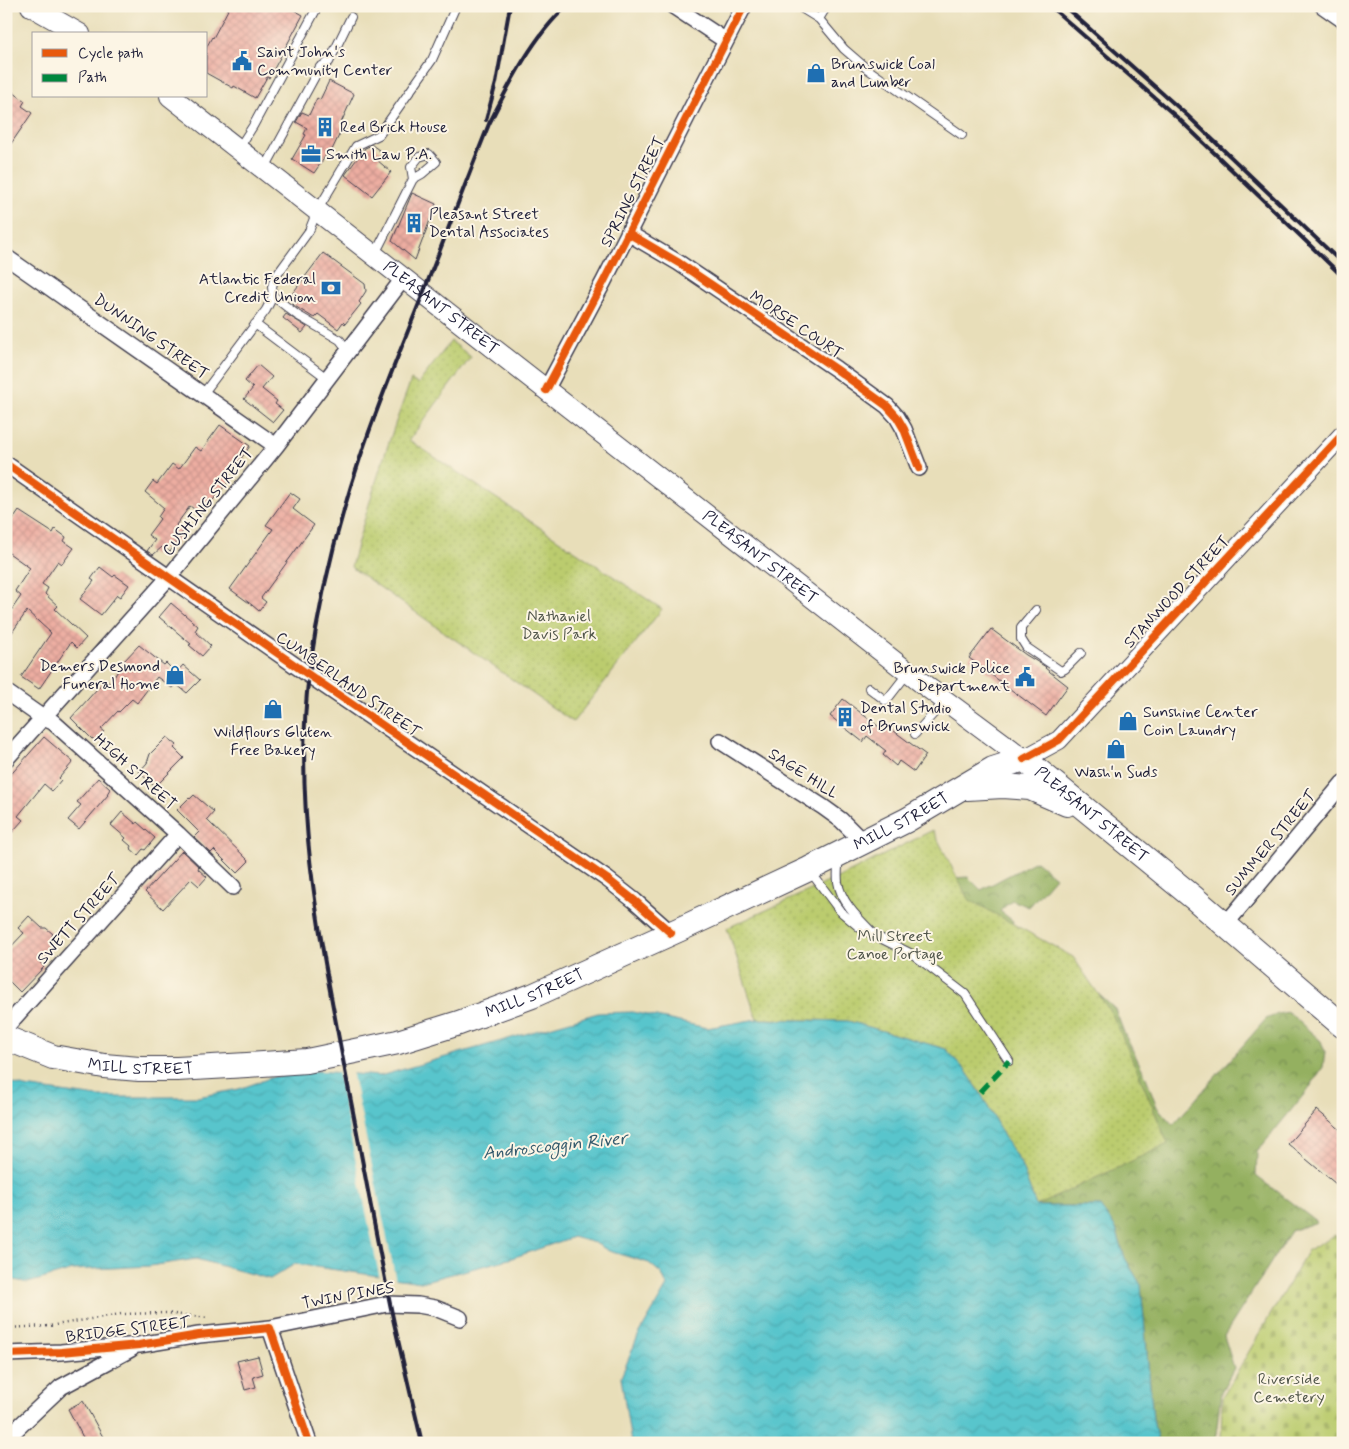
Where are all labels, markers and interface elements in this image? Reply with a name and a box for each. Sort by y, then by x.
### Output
legend [32,32,208,98]
place label: Saint John's Community Center [257,42,393,81]
text: Cycle path [78,44,143,64]
public building icon: Saint John's Community Center [231,50,253,72]
place label: Brunswick Coal and Lumber [831,54,935,93]
shop icon: Brunswick Coal and Lumber [805,62,827,84]
text: Path [78,68,107,88]
building icon: Red Brick House [314,116,336,138]
place label: Red Brick House [340,117,448,138]
street label: SPRING STREET [596,133,670,251]
office icon: Smith Law P.A. [300,143,322,165]
place label: Smith Law P.A. [326,144,432,165]
place label: Pleasant Street Dental Associates [429,204,549,243]
building icon: Pleasant Street Dental Associates [403,212,425,234]
street label: PLEASANT STREET [379,256,503,359]
place label: Atlantic Federal Credit Union [199,269,316,308]
bank icon: Atlantic Federal Credit Union [320,277,342,299]
street label: MORSE COURT [745,286,847,364]
street label: DUNNING STREET [89,289,213,385]
street label: CUSHING STREET [158,443,258,561]
street label: PLEASANT STREET [698,505,822,609]
street label: STANWOOD STREET [1119,531,1235,653]
park label: Nathaniel Davis Park [521,606,597,645]
street label: CUMBERLAND STREET [272,627,425,744]
place label: Demers Desmond Funeral Home [39,656,160,695]
place label: Brunswick Police Department [894,658,1011,697]
shop icon: Demers Desmond Funeral Home [164,664,186,686]
public building icon: Brunswick Police Department [1014,666,1036,688]
shop icon: Wildflours Gluten Free Bakery [262,698,284,720]
place label: Dental Studio of Brunswick [860,698,951,737]
place label: Sunshine Center Coin Laundry [1143,702,1258,741]
building icon: Dental Studio of Brunswick [834,706,856,728]
shop icon: Sunshine Center Coin Laundry [1117,710,1139,732]
place label: Wildflours Gluten Free Bakery [213,722,333,761]
street label: HIGH STREET [89,729,181,815]
shop icon: Wash'n Suds [1105,738,1127,760]
street label: SAGE HILL [764,744,842,804]
street label: PLEASANT STREET [1031,762,1153,867]
place label: Wash'n Suds [1074,762,1158,783]
street label: SUMMER STREET [1221,785,1322,900]
street label: MILL STREET [850,787,953,855]
street label: SWETT STREET [33,868,126,969]
park label: Mill Street Canoe Portage [846,926,944,965]
street label: MILL STREET [482,963,587,1023]
street label: MILL STREET [86,1053,193,1080]
water label: Androscoggin River [482,1126,631,1167]
street label: TWIN PINES [300,1278,396,1314]
street label: BRIDGE STREET [65,1312,192,1348]
park label: Riverside Cemetery [1253,1369,1325,1408]

